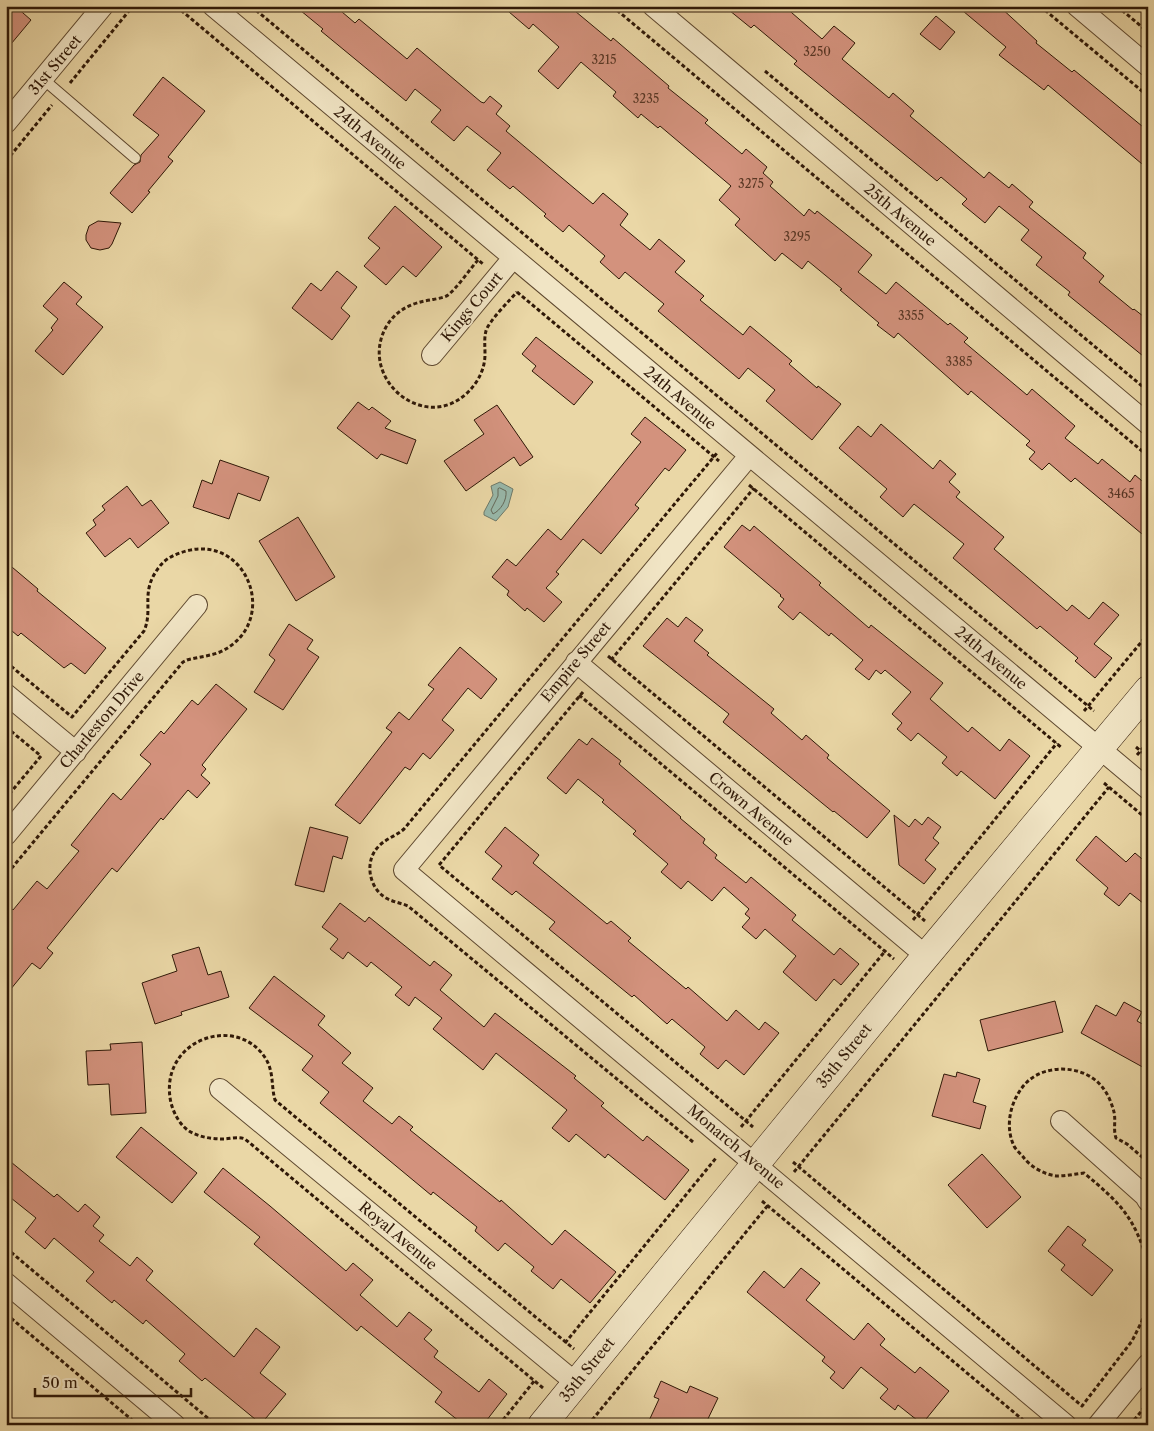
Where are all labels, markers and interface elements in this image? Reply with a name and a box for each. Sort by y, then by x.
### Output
street label: 31st Street [24,30,86,99]
house number: 3250 [803,44,831,59]
house number: 3215 [591,52,617,67]
house number: 3235 [633,91,659,106]
street label: 24th Avenue [330,102,410,173]
house number: 3275 [738,176,764,191]
street label: 25th Avenue [860,179,940,250]
house number: 3295 [783,229,811,244]
street label: Kings Court [437,267,507,346]
house number: 3355 [898,308,924,323]
house number: 3385 [946,354,972,369]
street label: 24th Avenue [640,362,720,433]
house number: 3465 [1107,486,1135,501]
street label: Empire Street [536,617,615,706]
street label: 24th Avenue [951,622,1031,693]
street label: Charleston Drive [55,667,148,772]
street label: Crown Avenue [705,768,798,850]
street label: 35th Street [812,1019,876,1092]
street label: Monarch Avenue [684,1100,789,1193]
street label: Royal Avenue [355,1197,441,1274]
street label: 35th Street [555,1333,619,1406]
scale bar [35,1366,191,1398]
text: 50 m [42,1373,78,1392]

